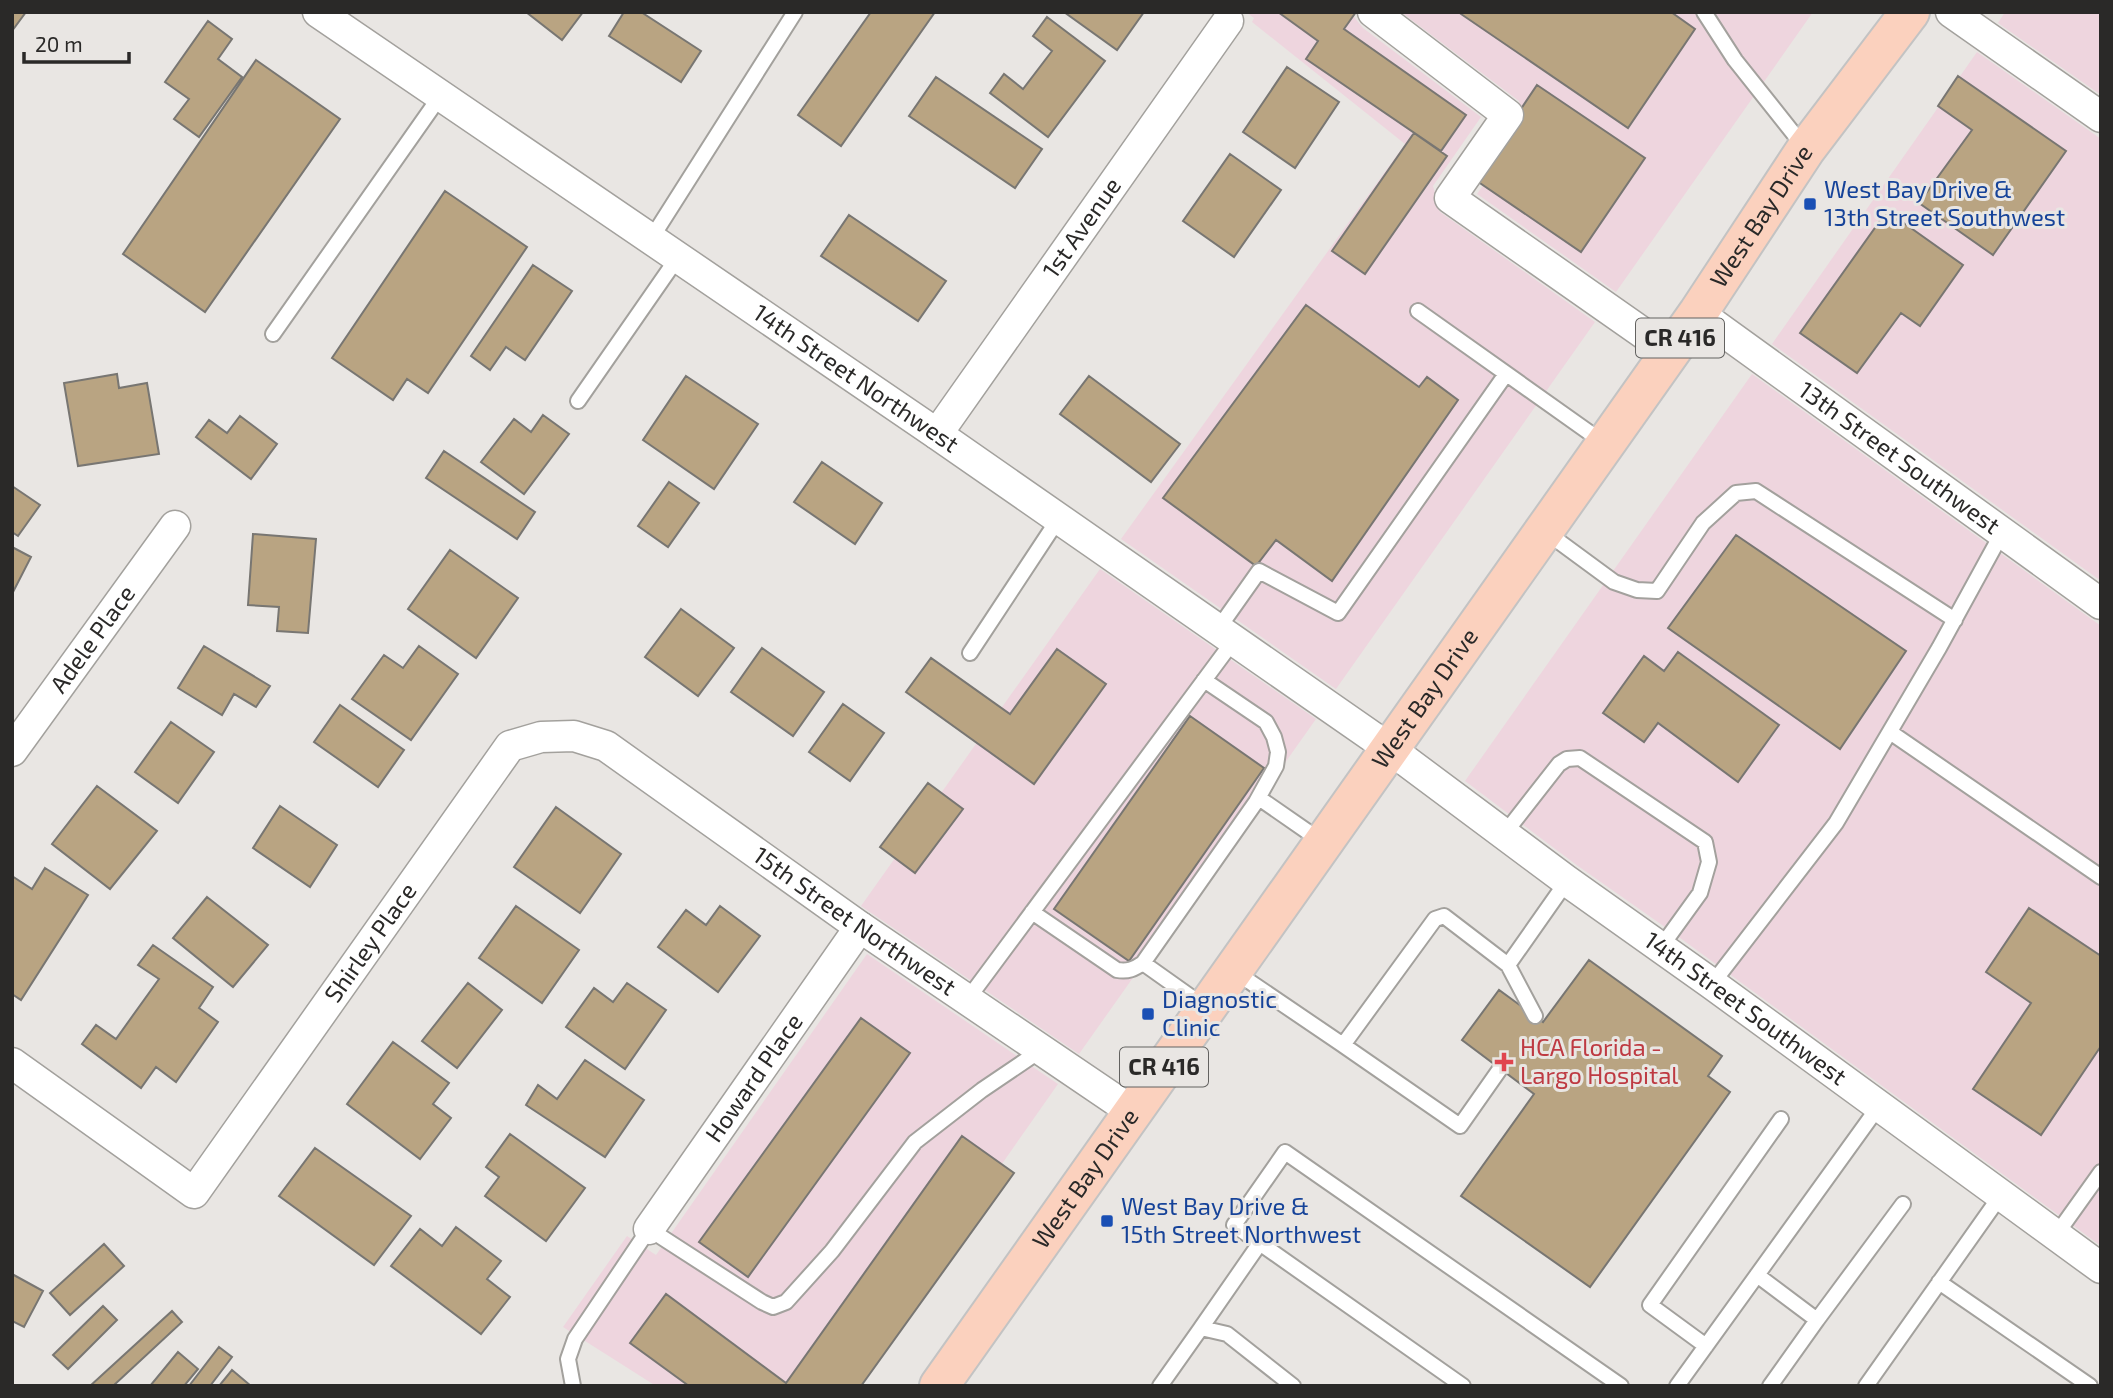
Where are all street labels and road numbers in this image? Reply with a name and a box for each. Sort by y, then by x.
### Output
street label: West Bay Drive [1703,139,1818,292]
street label: 1st Avenue [1036,171,1126,283]
street label: 14th Street Northwest [749,297,965,458]
road number: CR 416 [1636,318,1724,358]
street label: 13th Street Southwest [1794,375,2006,539]
street label: Adele Place [43,579,140,698]
street label: West Bay Drive [1365,622,1483,773]
street label: 15th Street Northwest [748,840,962,1001]
street label: Shirley Place [318,877,422,1007]
street label: 14th Street Southwest [1639,925,1853,1090]
street label: Howard Place [698,1008,808,1147]
road number: CR 416 [1120,1048,1208,1086]
street label: West Bay Drive [1025,1102,1144,1253]

